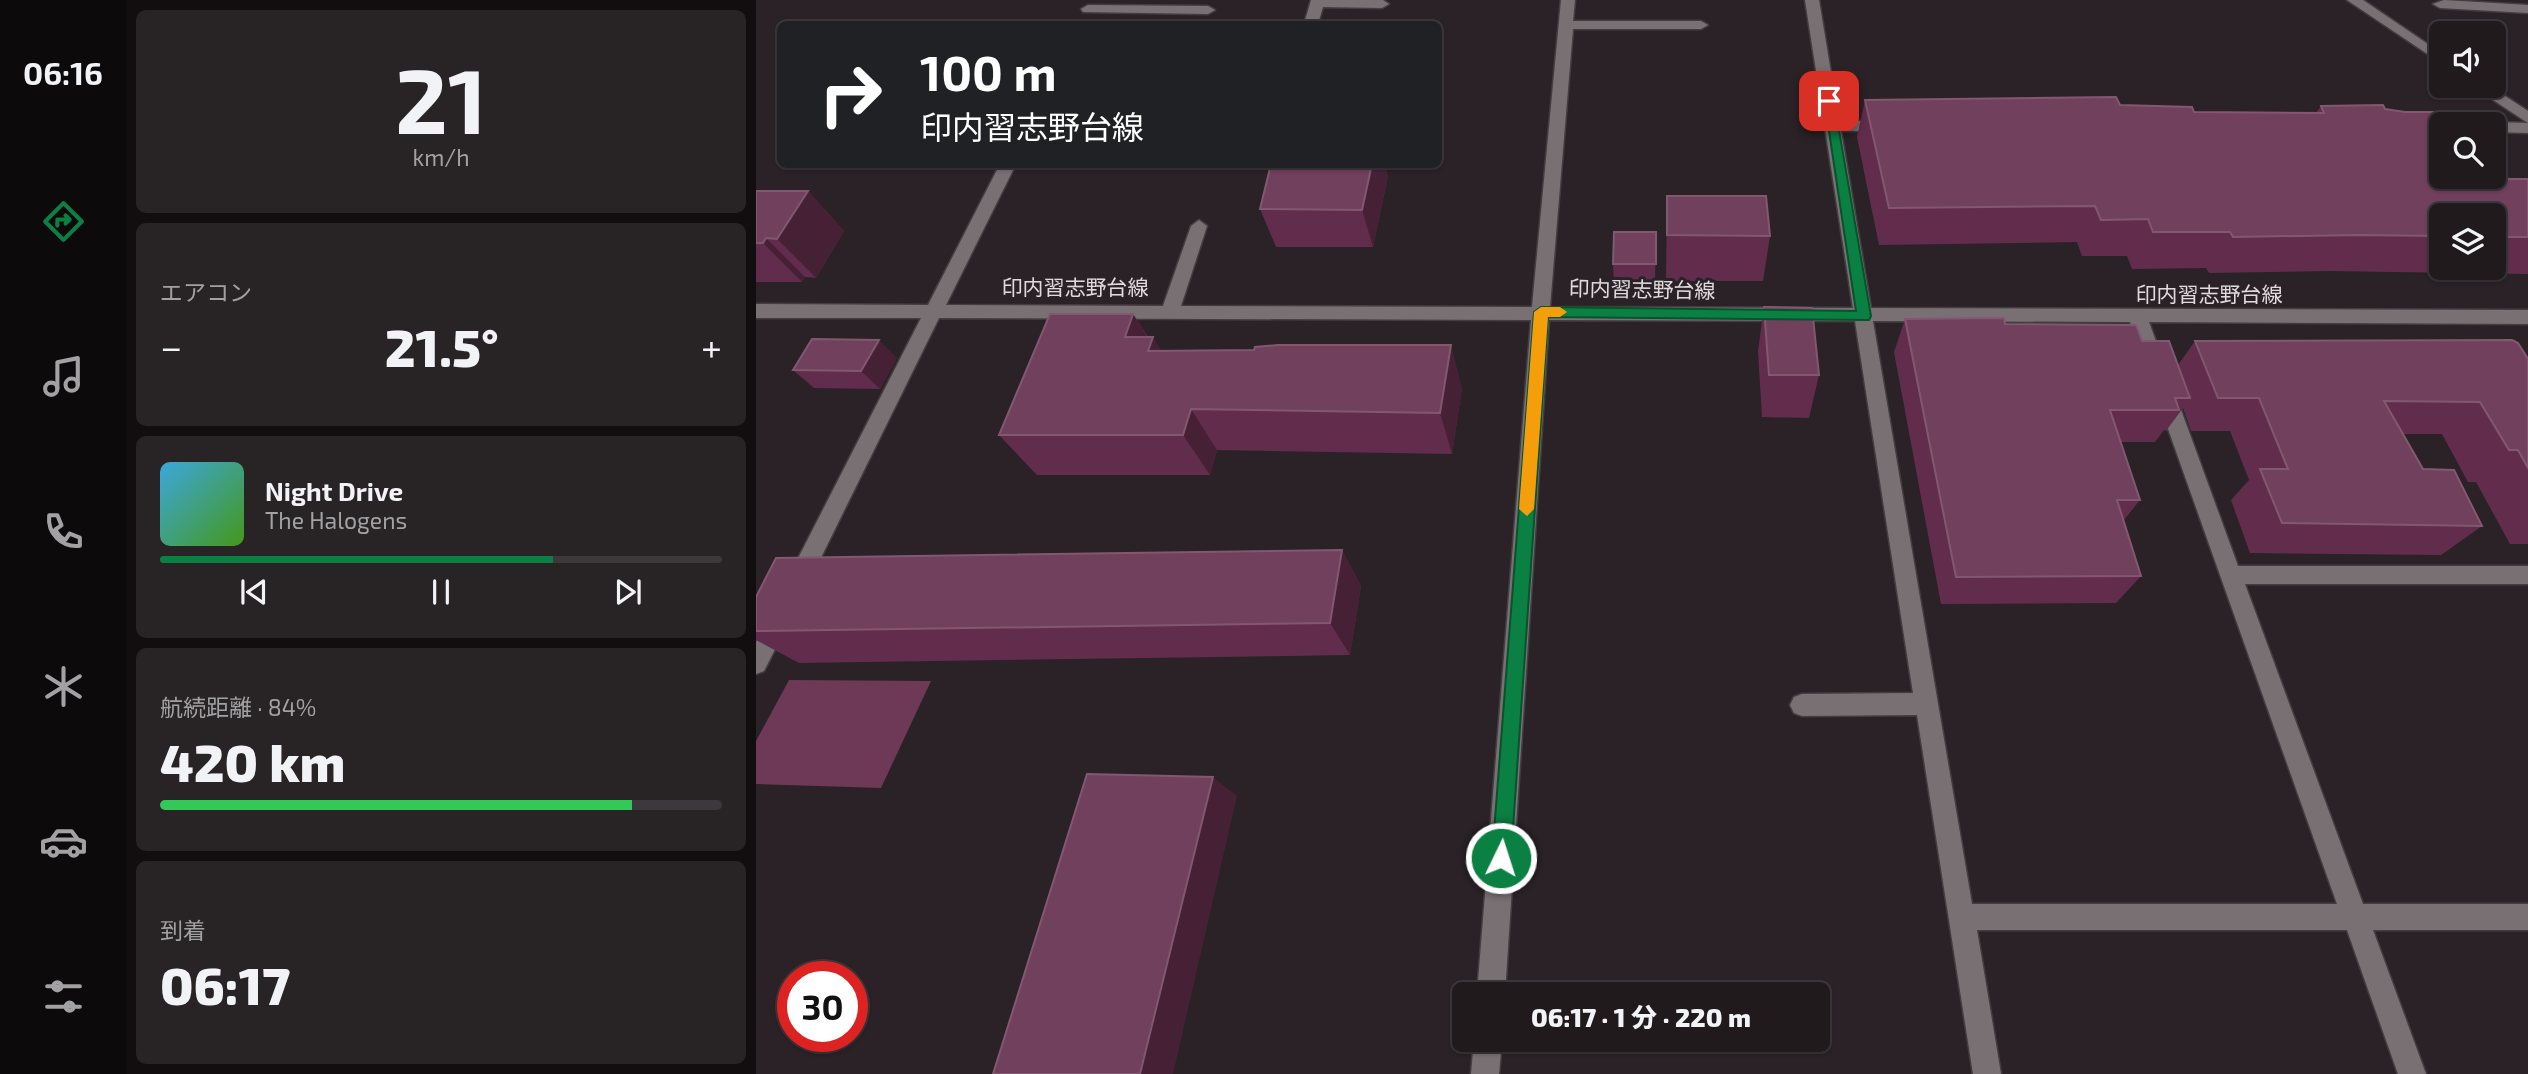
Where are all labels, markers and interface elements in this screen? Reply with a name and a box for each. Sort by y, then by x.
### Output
map controls [2429,21,2506,280]
button: sound [2429,21,2506,98]
text: 100 m [920,42,1057,101]
text: 21 [395,43,487,152]
icon: right [805,49,896,140]
text: 06:16 [23,53,103,91]
pin [1799,71,1859,131]
icon: arrive [1810,82,1848,120]
text: 印内習志野台線 [920,107,1144,145]
button: search [2429,112,2506,189]
text: km/h [412,143,470,171]
icon: directions [39,197,88,246]
button: layers [2429,203,2506,280]
street label: 印内習志野台線 [1002,274,1149,299]
street label: 印内習志野台線 [1568,275,1716,302]
text: エアコン [160,278,252,306]
street label: 印内習志野台線 [2136,281,2283,306]
text: 21.5° [385,315,499,377]
text: − [160,323,182,369]
text: + [701,323,722,369]
icon: music [39,352,88,401]
text: Night Drive [265,475,403,506]
text: The Halogens [265,506,407,534]
icon: phone [39,507,88,556]
icon: previous [235,573,273,611]
icon: pause [422,573,460,611]
icon: next [609,573,647,611]
icon: climate [39,662,88,711]
text: 航続距離 · 84% [160,693,316,721]
text: 420 km [160,730,346,792]
icon: car [39,817,88,866]
position arrow [1464,821,1538,895]
text: 到着 [160,916,206,944]
text: 06:17 [160,953,290,1015]
speed limit sign: 30 [777,961,868,1052]
icon: filters [39,972,88,1021]
text: 06:17 · 1 分 · 220 m [1531,1001,1751,1032]

